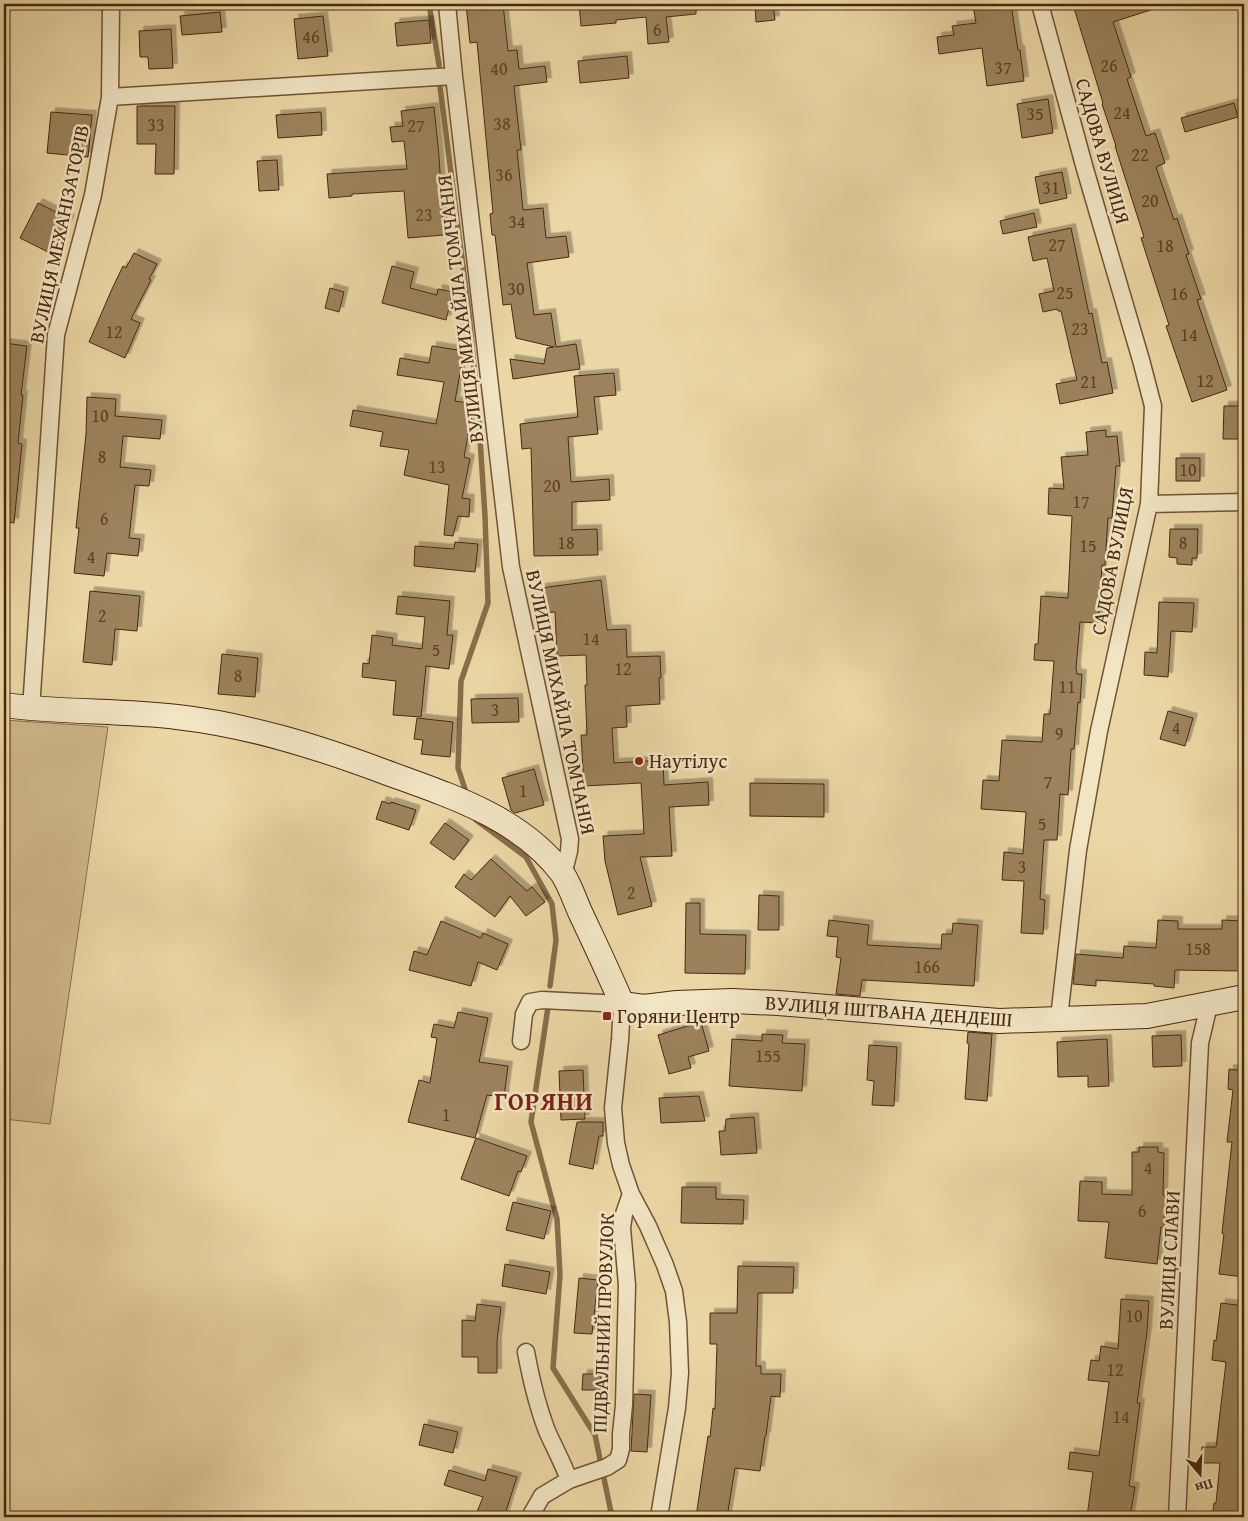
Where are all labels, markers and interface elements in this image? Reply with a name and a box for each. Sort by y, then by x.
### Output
house number: 6 [653,16,661,43]
house number: 46 [302,23,320,50]
house number: 26 [1100,52,1118,79]
house number: 37 [994,54,1012,81]
house number: 40 [490,55,508,82]
street label: САДОВА ВУЛИЦЯ [1069,75,1138,227]
house number: 24 [1113,99,1131,126]
house number: 35 [1026,100,1044,127]
house number: 38 [493,110,511,137]
house number: 33 [147,111,165,138]
house number: 27 [407,112,425,139]
street label: ВУЛИЦЯ МЕХАНІЗАТОРІВ [21,122,96,346]
house number: 22 [1131,141,1149,168]
house number: 36 [495,161,513,188]
street label: ВУЛИЦЯ МИХАЙЛА ТОМЧАНІЯ [429,173,490,445]
house number: 31 [1042,174,1060,201]
house number: 20 [1141,187,1159,214]
house number: 23 [415,201,433,228]
house number: 34 [508,208,526,235]
house number: 27 [1048,231,1066,258]
house number: 18 [1156,232,1174,259]
house number: 30 [507,275,525,302]
house number: 25 [1056,279,1074,306]
house number: 16 [1170,280,1188,307]
house number: 23 [1071,315,1089,342]
house number: 12 [105,318,123,345]
house number: 14 [1180,321,1198,348]
house number: 12 [1196,367,1214,394]
house number: 21 [1080,368,1098,395]
house number: 10 [91,402,109,429]
house number: 8 [98,443,106,470]
house number: 13 [428,453,446,480]
house number: 10 [1179,456,1197,483]
house number: 20 [543,472,561,499]
street label: САДОВА ВУЛИЦЯ [1083,484,1140,637]
house number: 17 [1072,488,1090,515]
house number: 6 [100,505,108,532]
house number: 18 [557,529,575,556]
house number: 8 [1179,529,1187,556]
house number: 15 [1079,532,1097,559]
house number: 4 [87,543,95,570]
street label: ВУЛИЦЯ МИХАЙЛА ТОМЧАНІЯ [519,567,604,837]
house number: 2 [98,602,106,629]
house number: 14 [582,625,600,652]
house number: 5 [432,636,440,663]
house number: 12 [614,655,632,682]
house number: 8 [234,662,242,689]
house number: 11 [1058,673,1076,700]
house number: 3 [491,696,499,723]
house number: 4 [1172,714,1180,741]
house number: 9 [1055,720,1063,747]
place label: Наутілус [649,746,727,775]
marker: Наутілус [633,755,645,767]
house number: 7 [1044,768,1052,795]
house number: 1 [519,777,527,804]
house number: 5 [1038,810,1046,837]
house number: 3 [1018,853,1026,880]
house number: 2 [627,879,635,906]
house number: 158 [1185,935,1211,962]
house number: 166 [914,953,940,980]
street label: ВУЛИЦЯ ІШТВАНА ДЕНДЕШІ [764,987,1014,1034]
place label: Горяни Центр [617,1001,740,1030]
marker: Горяни Центр [601,1010,613,1022]
house number: 155 [755,1042,781,1069]
district label: ГОРЯНИ [494,1083,594,1119]
house number: 1 [442,1101,450,1128]
house number: 4 [1144,1154,1152,1181]
street label: ВУЛИЦЯ СЛАВИ [1150,1190,1187,1330]
house number: 6 [1138,1197,1146,1224]
street label: ПІДВАЛЬНИЙ ПРОВУЛОК [584,1212,621,1434]
house number: 10 [1125,1302,1143,1329]
house number: 12 [1106,1356,1124,1383]
house number: 14 [1112,1403,1130,1430]
north arrow [1176,1448,1226,1498]
text: Пн [1192,1474,1216,1499]

